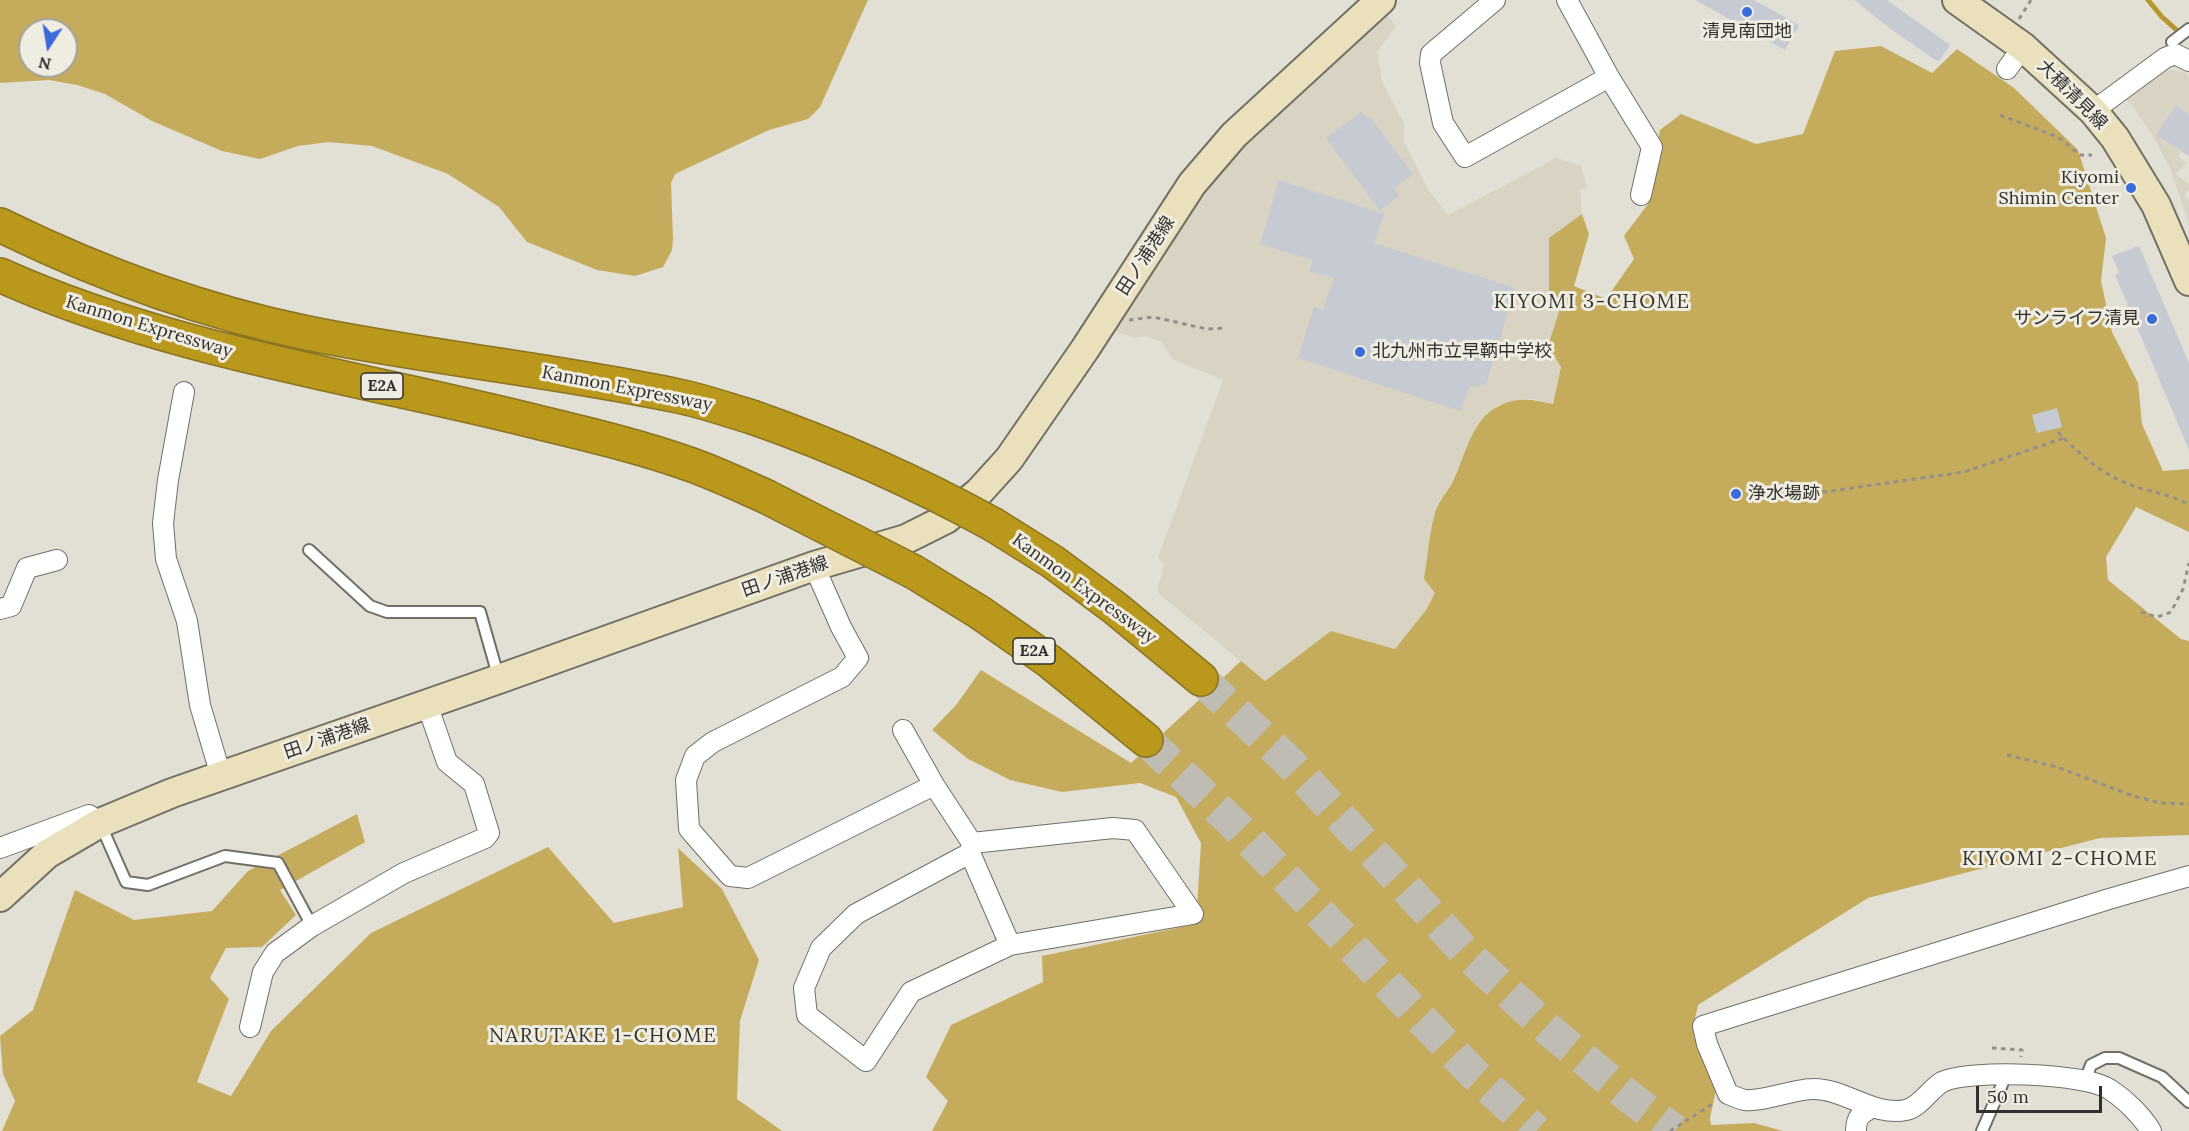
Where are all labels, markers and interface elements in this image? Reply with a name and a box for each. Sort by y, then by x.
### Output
marker: 清見南団地 [1740,5,1754,19]
north arrow [18,18,78,78]
place label: 清見南団地 [1702,21,1792,43]
text: N [37,53,53,75]
street label: 大積清見線 [2033,56,2111,134]
place label: Kiyomi Shimin Center [1999,167,2119,210]
marker: Kiyomi Shimin Center [2124,181,2138,195]
street label: 田ノ浦港線 [1112,212,1180,300]
district label: KIYOMI 3-CHOME [1494,290,1690,314]
street label: Kanmon Expressway [63,291,235,363]
place label: サンライフ清見 [2014,308,2140,330]
marker: サンライフ清見 [2145,312,2159,326]
place label: 北九州市立早鞆中学校 [1372,341,1552,363]
marker: 北九州市立早鞆中学校 [1353,345,1367,359]
street label: Kanmon Expressway [540,362,714,416]
road number: E2A [361,373,403,399]
place label: 浄水場跡 [1748,483,1820,505]
marker: 浄水場跡 [1729,487,1743,501]
street label: Kanmon Expressway [1008,529,1160,649]
street label: 田ノ浦港線 [739,552,831,602]
road number: E2A [1013,638,1055,664]
street label: 田ノ浦港線 [281,714,373,764]
district label: KIYOMI 2-CHOME [1962,847,2158,871]
district label: NARUTAKE 1-CHOME [489,1024,717,1048]
scale bar [1979,1074,2105,1112]
text: 50 m [1987,1085,2029,1108]

